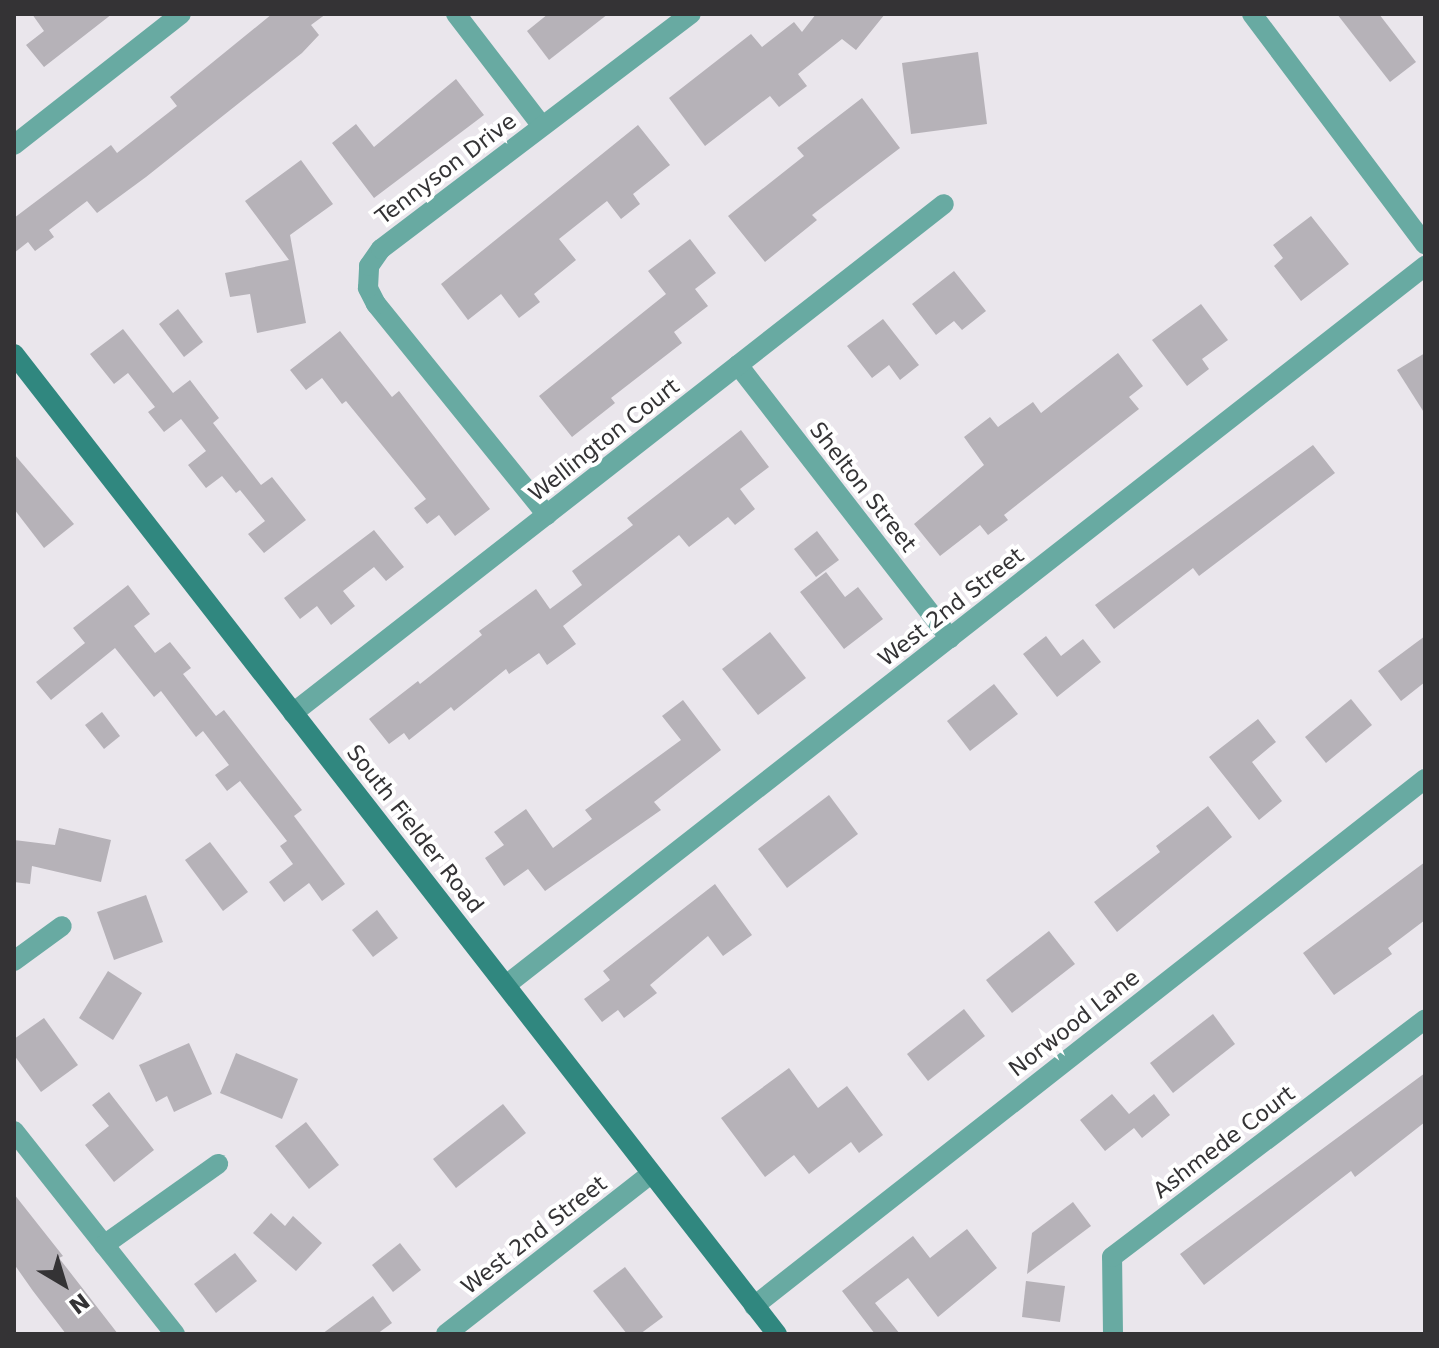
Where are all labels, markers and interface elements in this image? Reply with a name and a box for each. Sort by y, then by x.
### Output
street label: Tennyson Drive [371,108,521,230]
street label: Wellington Court [523,373,685,507]
street label: Shelton Street [804,417,922,557]
street label: West 2nd Street [873,542,1029,672]
street label: South Fielder Road [341,740,489,918]
street label: Norwood Lane [1004,964,1144,1082]
street label: Ashmede Court [1148,1080,1300,1204]
street label: West 2nd Street [456,1170,612,1300]
north arrow [24,1244,104,1324]
text: N [64,1288,94,1319]

